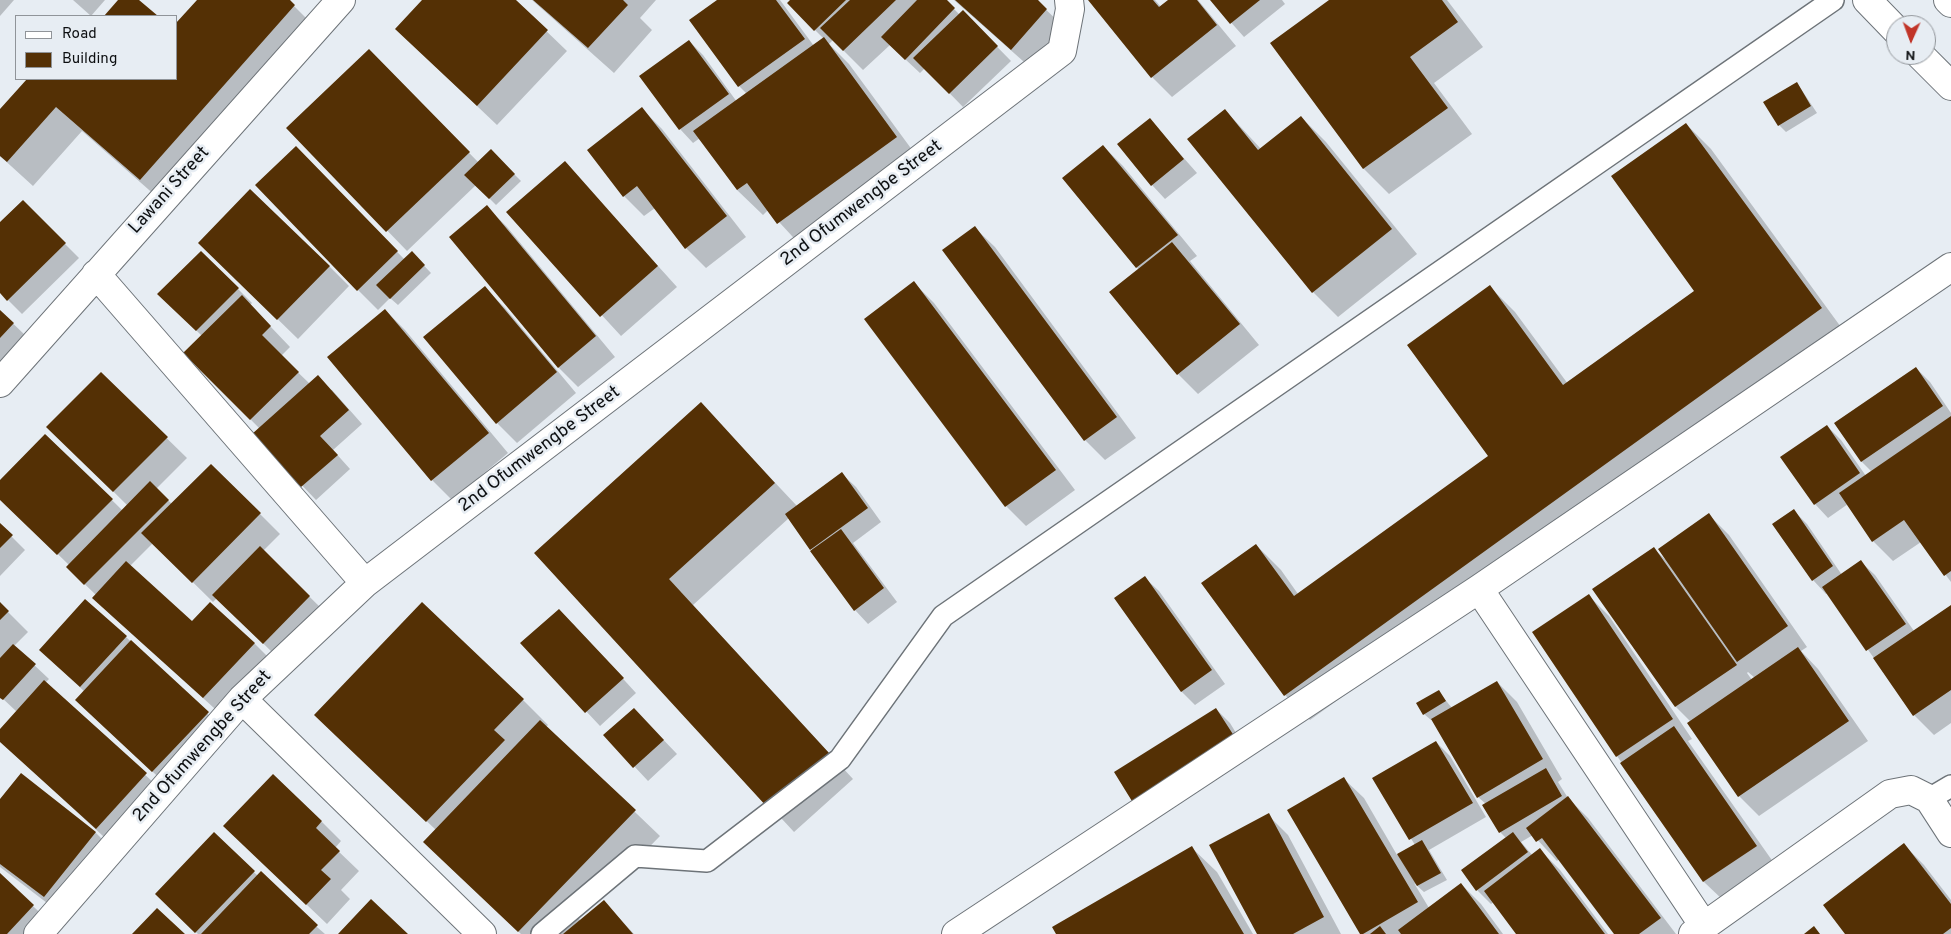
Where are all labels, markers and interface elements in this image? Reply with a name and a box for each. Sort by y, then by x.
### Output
legend [15,15,178,80]
north arrow [1886,15,1936,65]
text: Road [62,25,97,44]
text: N [1905,46,1916,63]
text: Building [62,50,117,69]
street label: 2nd Ofumwengbe Street [777,136,947,272]
street label: Lawani Street [125,143,215,239]
street label: 2nd Ofumwengbe Street [455,382,625,518]
street label: 2nd Ofumwengbe Street [129,667,277,827]

